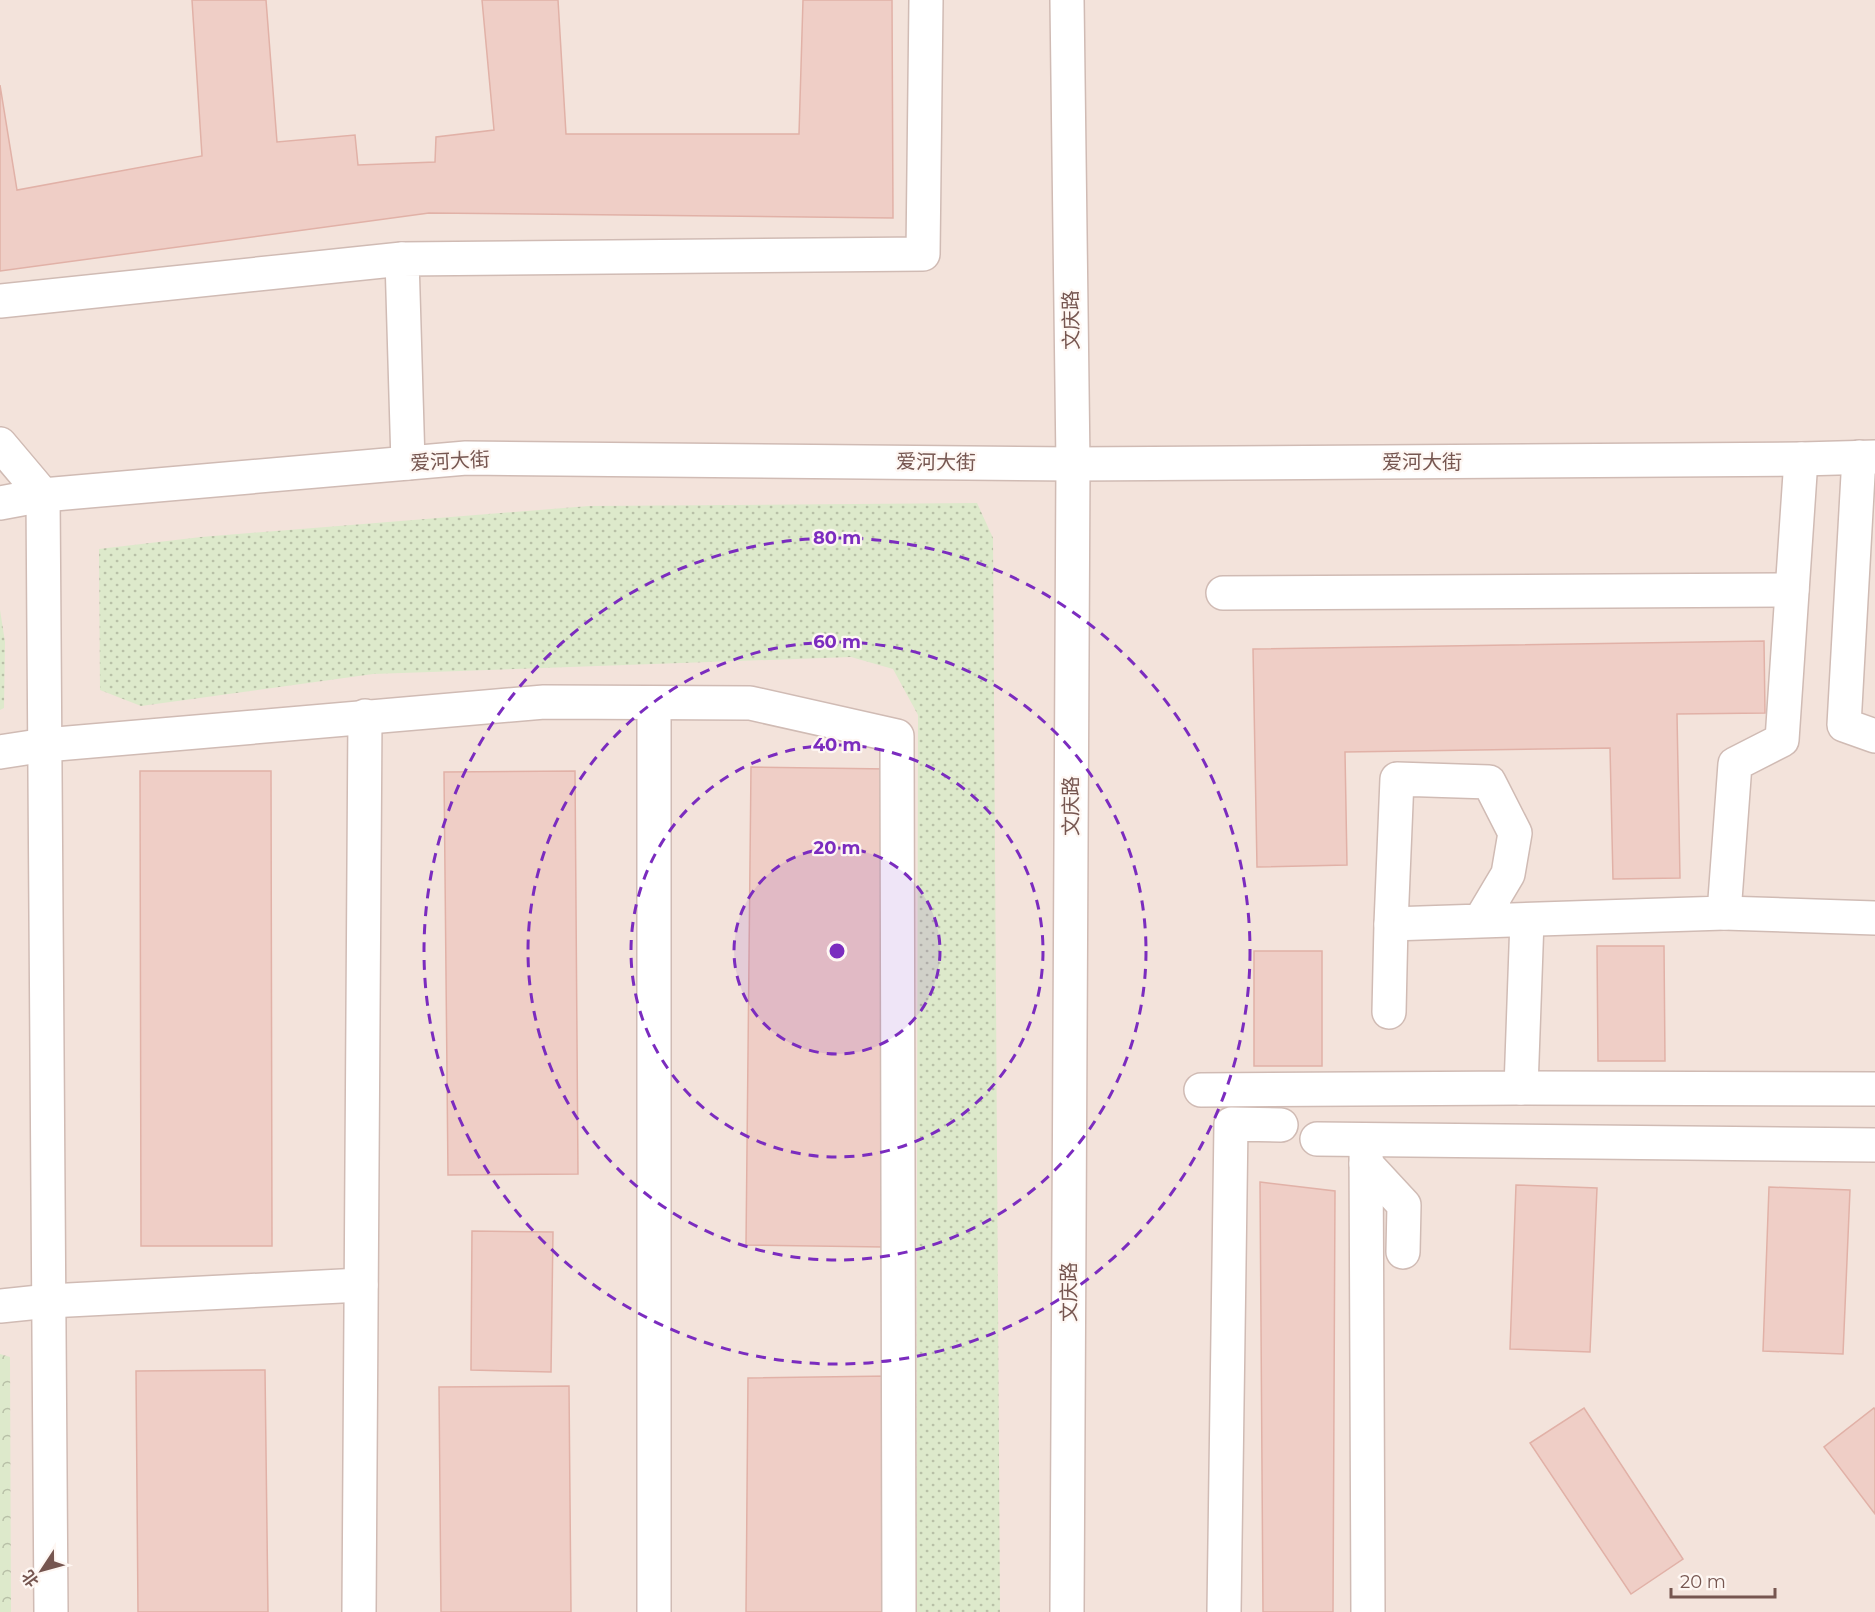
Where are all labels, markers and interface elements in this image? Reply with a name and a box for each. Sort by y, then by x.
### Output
street label: 文庆路 [1058,290,1084,350]
street label: 爱河大街 [409,447,491,475]
street label: 爱河大街 [896,449,976,475]
street label: 爱河大街 [1382,450,1462,474]
text: 80 m [813,527,861,549]
text: 60 m [813,631,861,653]
text: 40 m [813,734,861,756]
street label: 文庆路 [1059,776,1083,836]
text: 20 m [814,837,860,859]
centre of rings [827,941,847,961]
street label: 文庆路 [1057,1262,1081,1322]
north arrow [12,1540,72,1600]
scale bar [1671,1561,1774,1599]
text: 北 [18,1566,43,1591]
text: 20 m [1680,1571,1726,1593]

